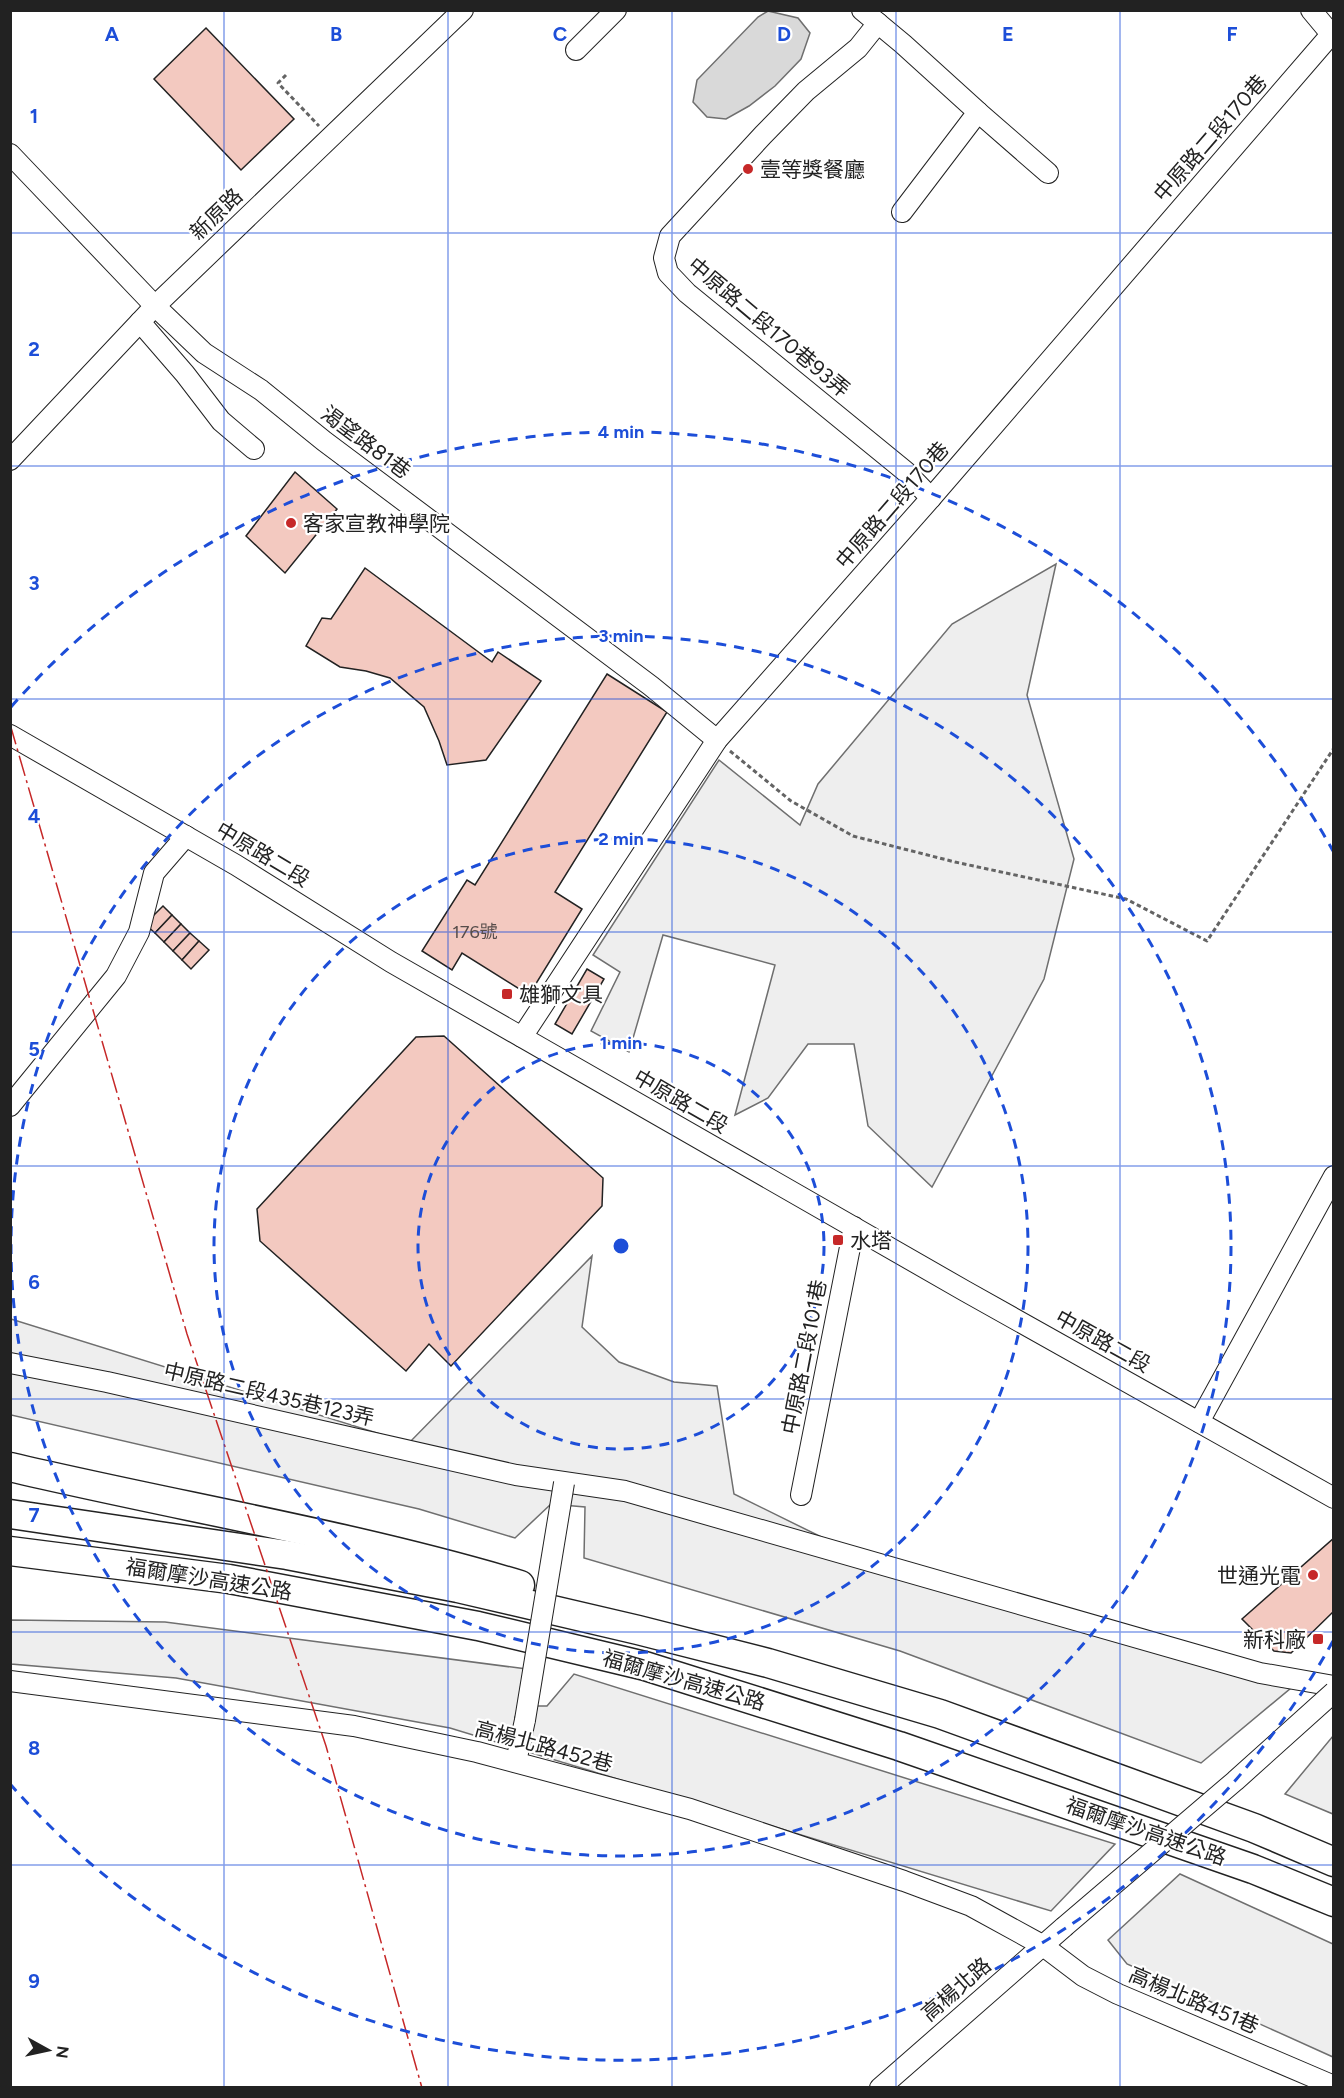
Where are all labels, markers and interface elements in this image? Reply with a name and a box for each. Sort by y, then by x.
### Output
text: A [105,22,120,46]
text: B [330,22,342,46]
text: C [553,22,567,46]
text: D [777,22,791,46]
text: E [1002,22,1014,46]
text: F [1226,22,1238,46]
street label: 中原路二段170巷 [1148,70,1272,206]
text: 1 [30,104,38,128]
place label: 壹等獎餐廳 [760,157,865,182]
marker: 壹等獎餐廳 [741,162,755,176]
street label: 新原路 [185,183,247,245]
street label: 中原路二段170巷93弄 [683,252,855,402]
text: 2 [28,337,40,361]
street label: 渴望路81巷 [316,400,416,484]
text: 4 min [598,421,644,443]
street label: 中原路二段170巷 [830,437,954,573]
place label: 客家宣教神學院 [303,511,450,536]
marker: 客家宣教神學院 [284,516,298,530]
text: 3 [28,571,40,595]
text: 3 min [599,625,643,647]
text: 4 [28,804,41,828]
street label: 中原路二段 [212,816,314,892]
text: 2 min [598,828,644,850]
house number: 176號 [452,921,498,943]
place label: 雄獅文具 [519,982,603,1007]
marker: 雄獅文具 [500,987,514,1001]
text: 1 min [600,1032,642,1054]
text: 5 [28,1037,40,1061]
street label: 中原路二段 [629,1064,733,1138]
place label: 水塔 [850,1228,892,1253]
marker: 水塔 [831,1233,845,1247]
centre of rings [611,1236,631,1256]
text: 6 [28,1270,40,1294]
street label: 中原路二段101巷 [777,1278,831,1436]
street label: 中原路二段 [1051,1305,1155,1377]
street label: 中原路二段435巷123弄 [161,1358,377,1430]
text: 7 [28,1503,40,1527]
street label: 福爾摩沙高速公路 [124,1554,294,1604]
place label: 世通光電 [1217,1563,1301,1588]
marker: 世通光電 [1306,1568,1320,1582]
place label: 新科廠 [1243,1627,1306,1652]
marker: 新科廠 [1311,1632,1325,1646]
street label: 福爾摩沙高速公路 [600,1645,768,1715]
street label: 高楊北路452巷 [472,1716,616,1776]
text: 8 [28,1736,40,1760]
street label: 福爾摩沙高速公路 [1063,1792,1229,1870]
street label: 高楊北路 [916,1952,996,2026]
street label: 高楊北路451巷 [1125,1961,1263,2039]
text: 9 [28,1969,40,1993]
north arrow [18,2020,78,2080]
text: N [52,2045,73,2059]

